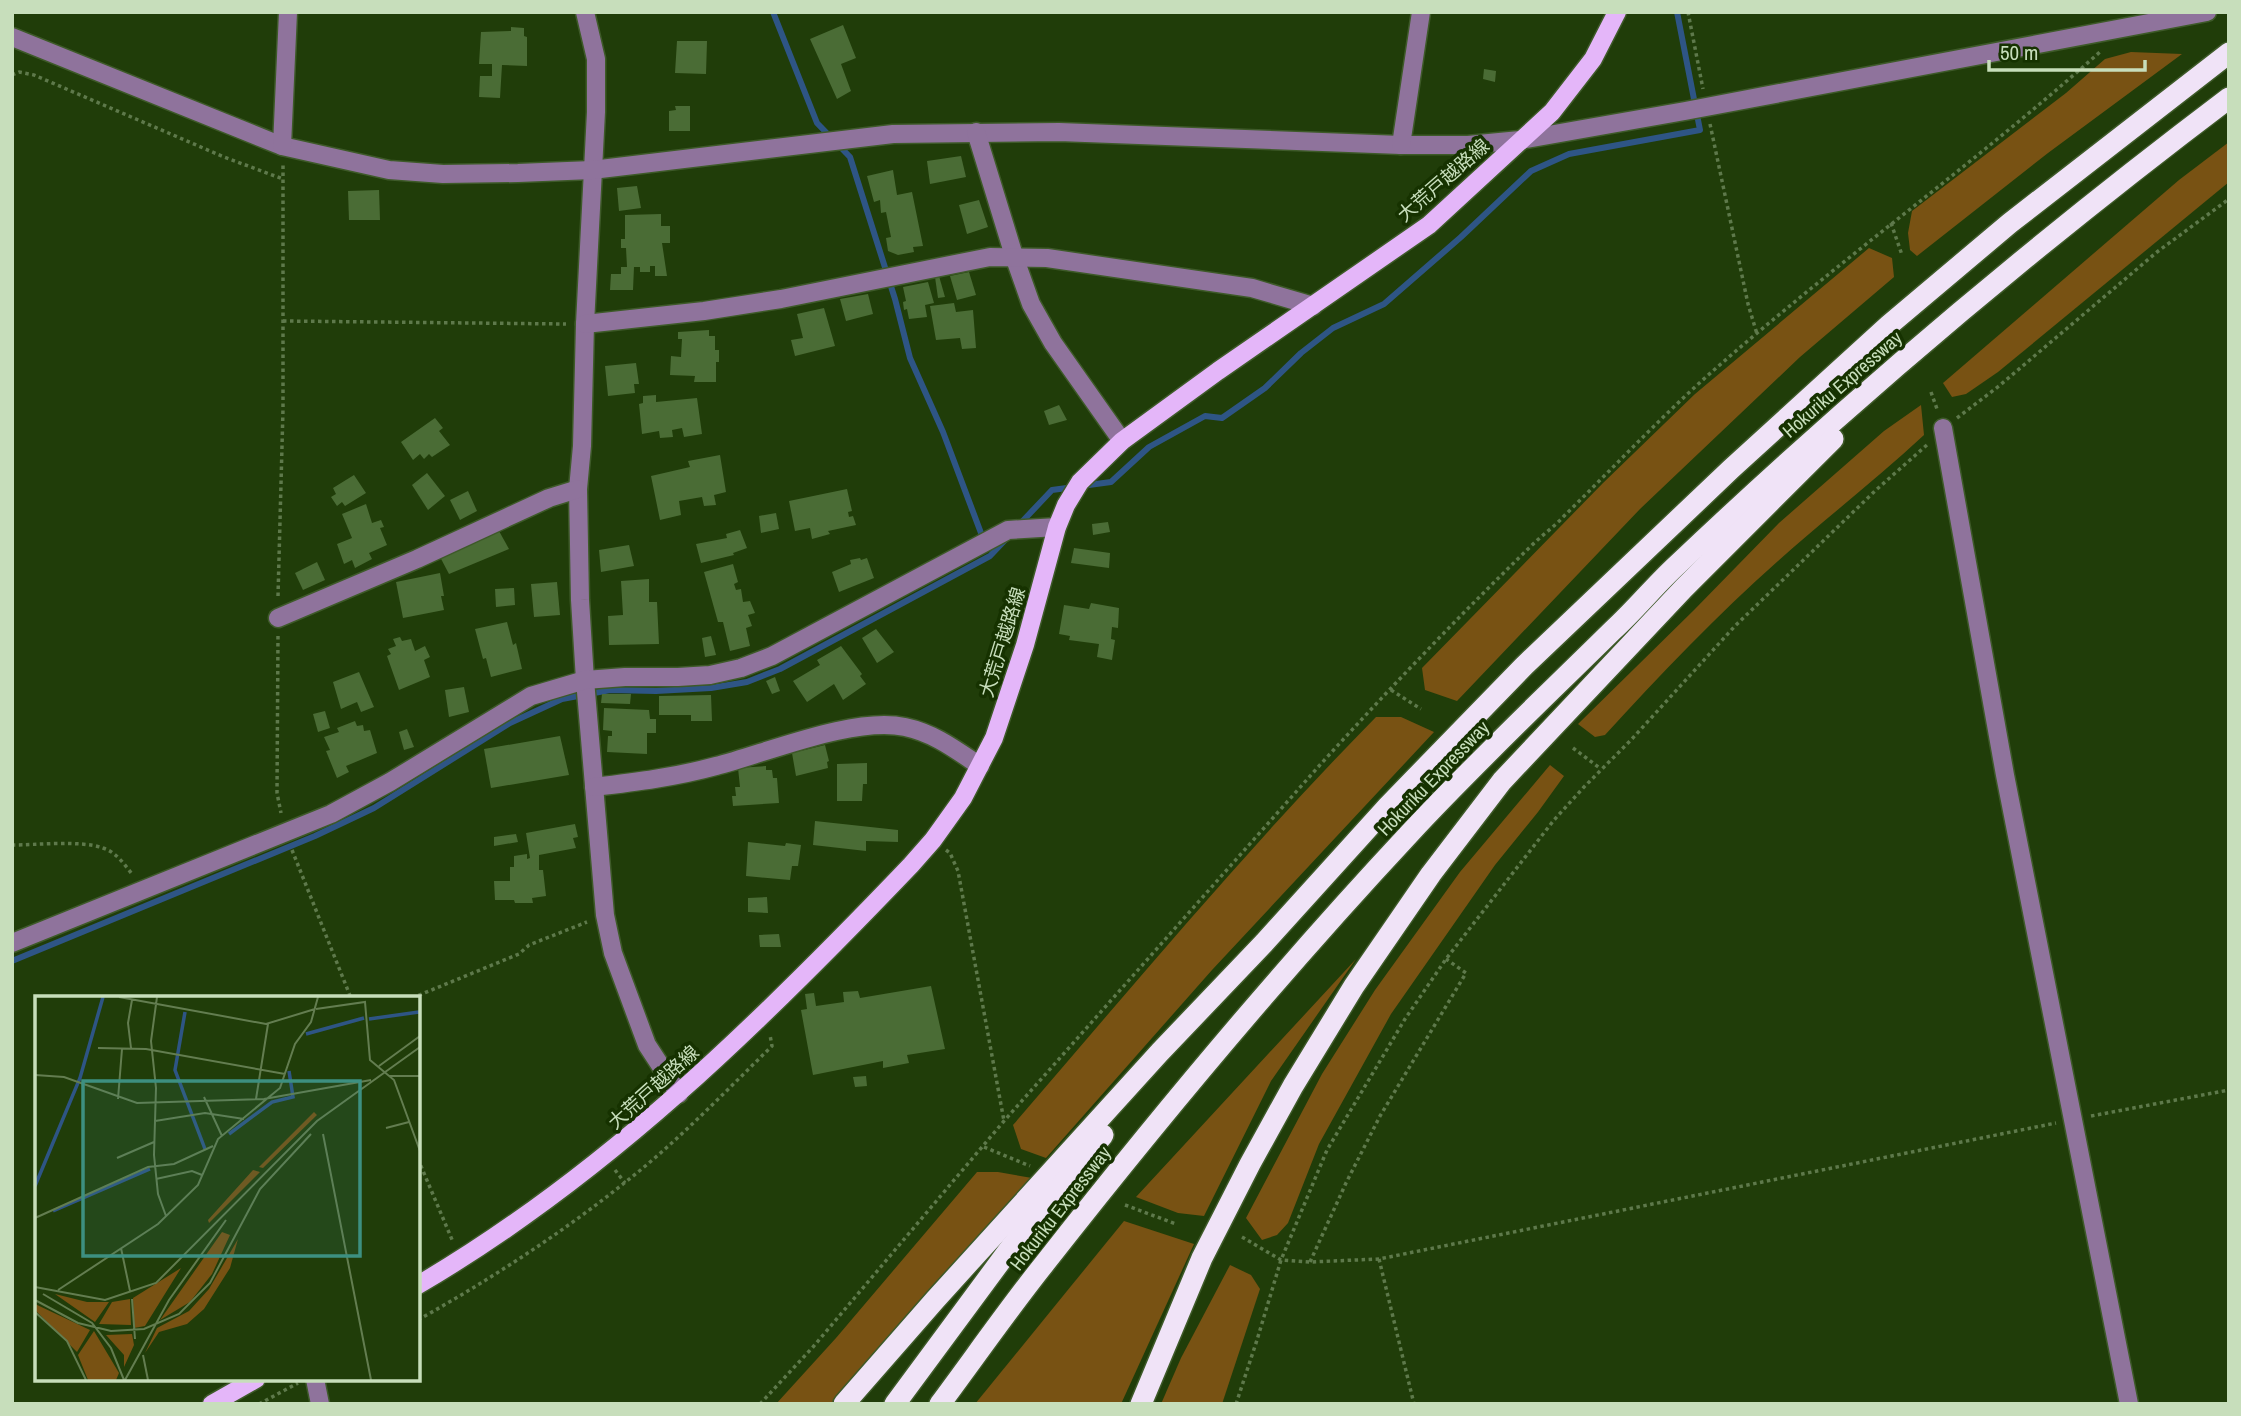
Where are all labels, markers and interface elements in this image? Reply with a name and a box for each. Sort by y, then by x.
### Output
scale bar [1989,28,2145,72]
text: 50 m [2000,38,2038,67]
street label: 大荒戸越路線 [1391,133,1495,227]
street label: Hokuriku Expressway [1777,325,1908,443]
street label: 大荒戸越路線 [973,584,1031,700]
street label: Hokuriku Expressway [1371,715,1495,841]
inset map [35,996,420,1381]
street label: 大荒戸越路線 [602,1039,704,1135]
street label: Hokuriku Expressway [1003,1140,1117,1275]

